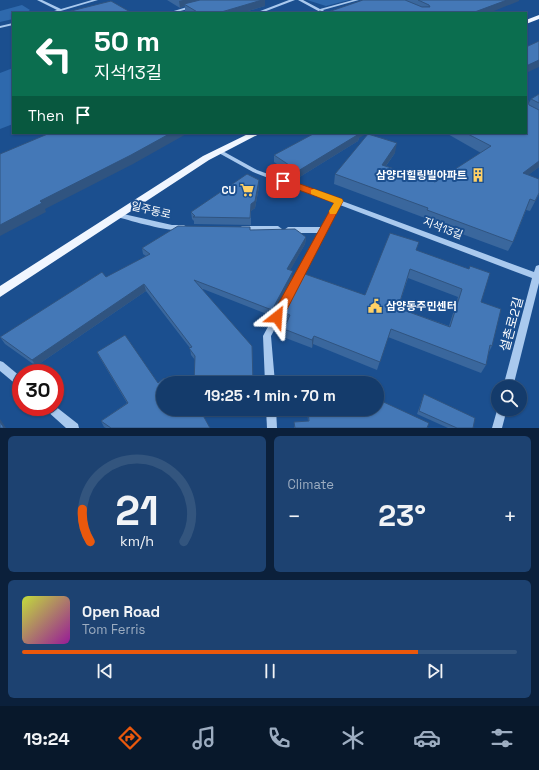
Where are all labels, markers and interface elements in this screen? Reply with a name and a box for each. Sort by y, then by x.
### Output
text: 50 m [94,23,160,59]
icon: left [28,28,80,80]
text: 지석13길 [94,61,162,84]
icon: arrive [72,104,94,126]
text: Then [28,106,64,125]
pin [266,164,300,198]
building icon: 삼양더힐링빌아파트 [470,167,486,183]
place label: 삼양더힐링빌아파트 [376,168,467,182]
icon: arrive [272,170,294,192]
supermarket icon: CU [239,182,255,198]
place label: CU [222,183,236,197]
street label: 일주동로 [130,199,172,221]
street label: 지석13길 [421,214,465,242]
street label: 설촌로2길 [496,295,527,353]
position arrow [256,296,298,338]
public building icon: 삼양동주민센터 [367,298,383,314]
place label: 삼양동주민센터 [386,299,457,313]
speed limit sign: 30 [12,364,64,416]
map controls [491,380,527,416]
button: search [491,380,527,416]
text: 19:25 · 1 min · 70 m [204,386,336,405]
text: Climate [288,476,334,493]
text: 21 [115,484,159,537]
text: 23° [378,496,426,535]
text: − [288,502,301,530]
text: + [503,502,517,530]
text: km/h [120,532,154,550]
text: Open Road [82,602,160,621]
text: Tom Ferris [82,621,145,638]
icon: previous [94,660,116,682]
icon: pause [259,660,281,682]
icon: next [424,660,446,682]
icon: directions [116,724,144,752]
icon: music [190,724,218,752]
icon: phone [265,724,293,752]
icon: climate [339,724,367,752]
icon: car [413,724,441,752]
icon: filters [488,724,516,752]
text: 19:24 [23,727,70,750]

